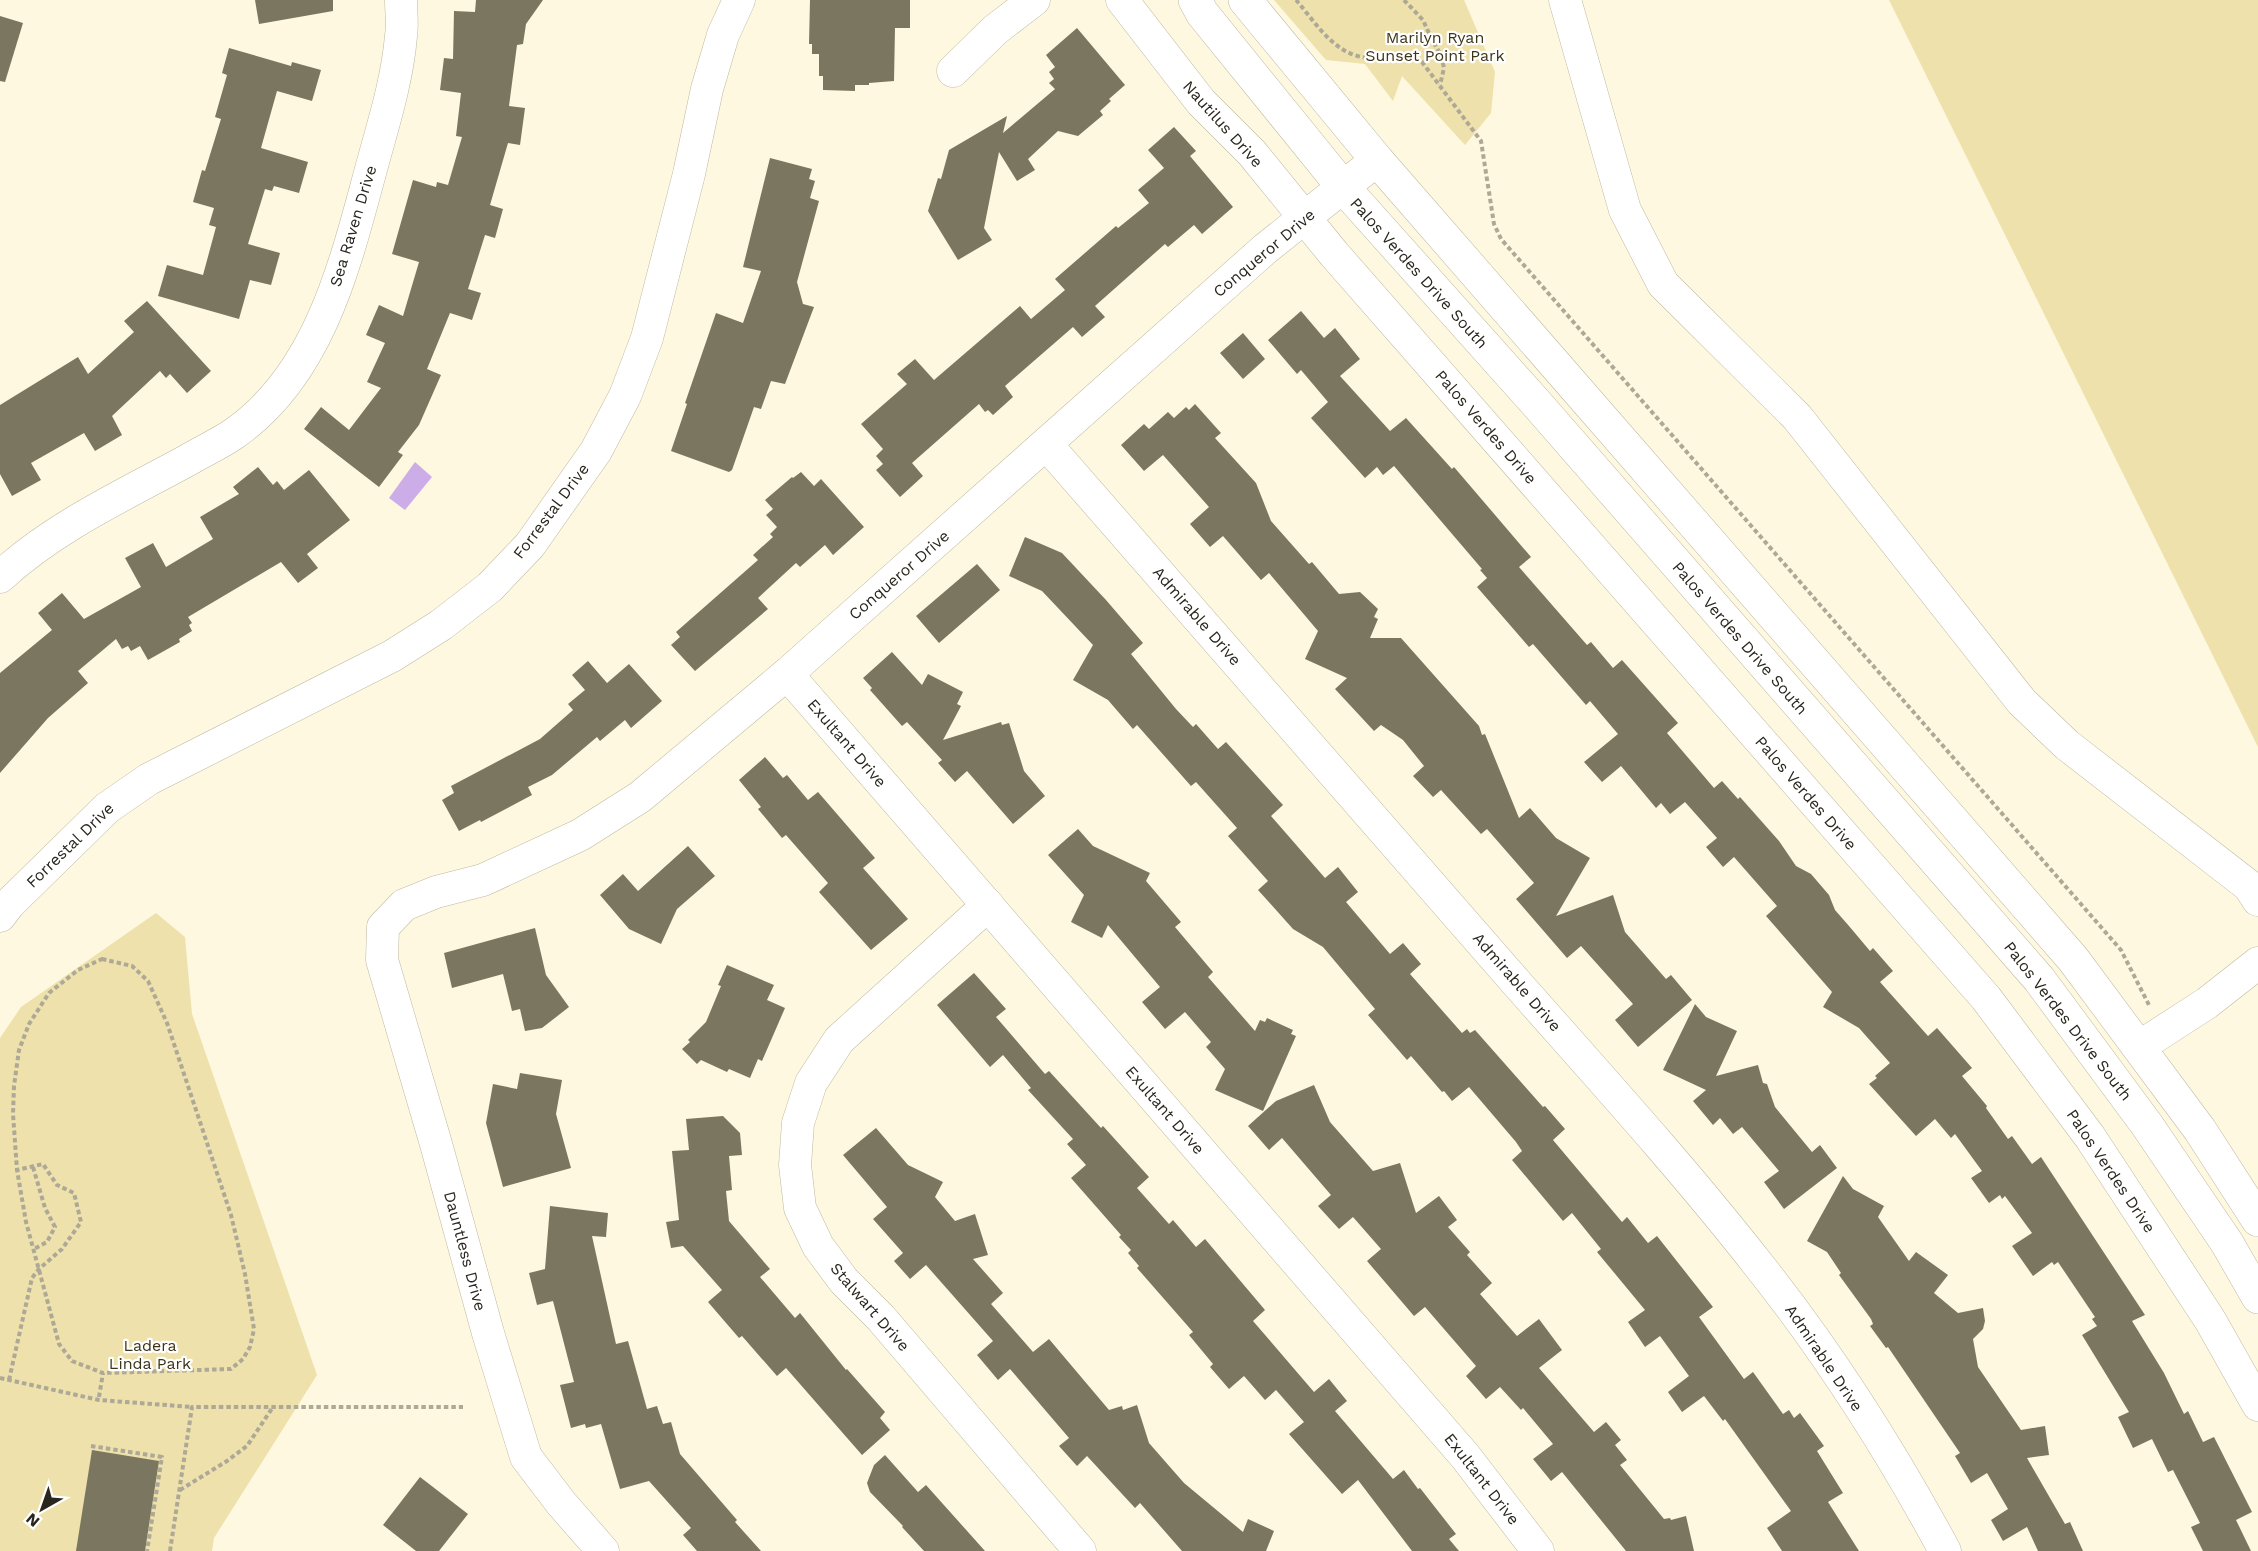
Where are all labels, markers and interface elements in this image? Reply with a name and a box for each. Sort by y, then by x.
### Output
park label: Marilyn Ryan Sunset Point Park [1365,28,1505,65]
street label: Nautilus Drive [1179,77,1267,171]
street label: Sea Raven Drive [326,163,380,289]
street label: Palos Verdes Drive South [1346,194,1492,352]
street label: Conqueror Drive [1209,205,1319,301]
street label: Palos Verdes Drive [1431,366,1541,488]
street label: Forrestal Drive [509,460,593,562]
street label: Conqueror Drive [845,526,953,624]
street label: Palos Verdes Drive South [1668,558,1812,718]
street label: Admirable Drive [1149,563,1245,669]
street label: Exultant Drive [804,695,890,791]
street label: Palos Verdes Drive [1751,732,1861,854]
street label: Forrestal Drive [22,798,118,892]
street label: Admirable Drive [1469,929,1565,1035]
street label: Palos Verdes Drive South [2000,938,2136,1104]
street label: Exultant Drive [1122,1062,1208,1158]
street label: Palos Verdes Drive [2063,1106,2159,1236]
street label: Dauntless Drive [440,1189,490,1313]
street label: Stalwart Drive [826,1259,914,1355]
street label: Admirable Drive [1781,1301,1867,1415]
park label: Ladera Linda Park [109,1336,191,1373]
street label: Exultant Drive [1440,1430,1524,1528]
north arrow [12,1479,72,1539]
text: N [22,1509,43,1531]

